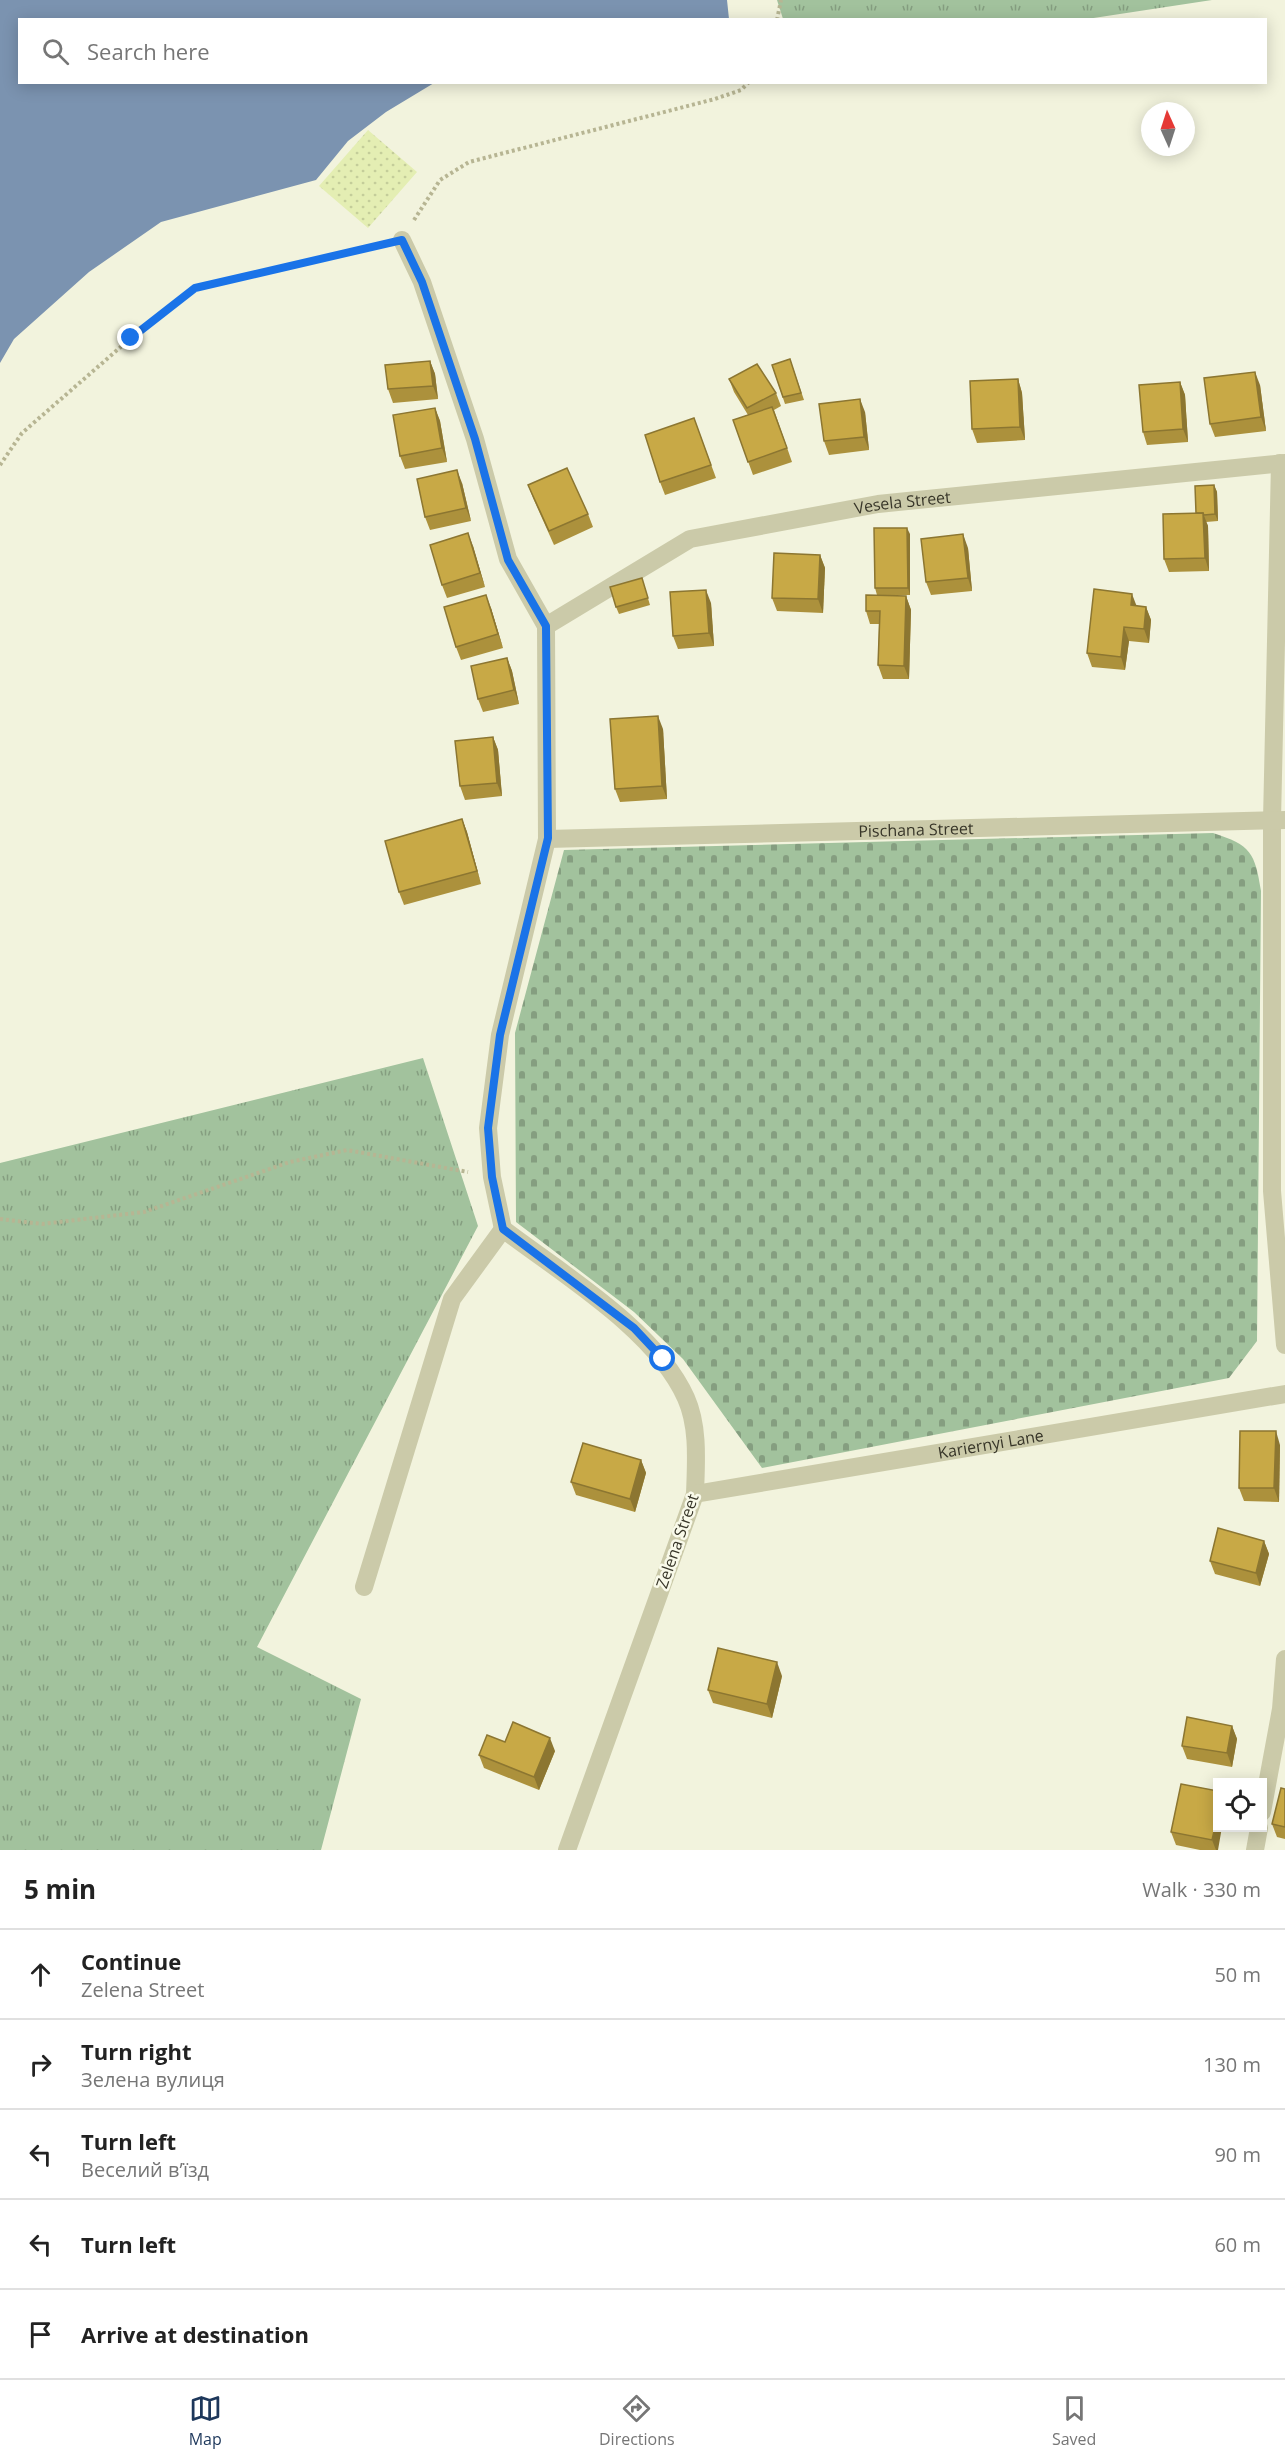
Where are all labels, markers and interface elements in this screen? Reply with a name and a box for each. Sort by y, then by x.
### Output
search box [18,18,1267,84]
icon: search [39,35,72,68]
text: Search here [87,36,210,66]
north arrow [1141,102,1195,156]
route end [117,324,143,350]
street label: Vesela Street [852,486,952,519]
street label: Pischana Street [858,817,974,842]
route start [649,1345,675,1371]
street label: Kariernyi Lane [936,1424,1045,1464]
street label: Zelena Street [651,1490,704,1591]
map controls [1213,1778,1267,1832]
button: locate [1213,1778,1267,1832]
text: 5 min [24,1871,96,1907]
text: Walk · 330 m [1142,1876,1261,1903]
text: Continue [81,1946,181,1976]
icon: ahead [24,1958,57,1991]
text: 50 m [1214,1961,1261,1988]
text: Zelena Street [81,1976,204,2003]
text: Turn right [81,2036,192,2066]
icon: right [24,2048,57,2081]
text: 130 m [1203,2051,1261,2078]
text: Зелена вулиця [81,2066,225,2093]
text: Turn left [81,2126,176,2156]
icon: left [24,2138,57,2171]
text: 90 m [1214,2141,1261,2168]
text: Веселий в’їзд [81,2156,209,2183]
icon: left [24,2228,57,2261]
text: Turn left [81,2229,176,2259]
text: 60 m [1214,2231,1261,2258]
icon: arrive [24,2318,57,2351]
text: Arrive at destination [81,2319,309,2349]
tab: Map [189,2392,222,2450]
tab: Directions [599,2392,675,2450]
tab: Saved [1052,2392,1096,2450]

